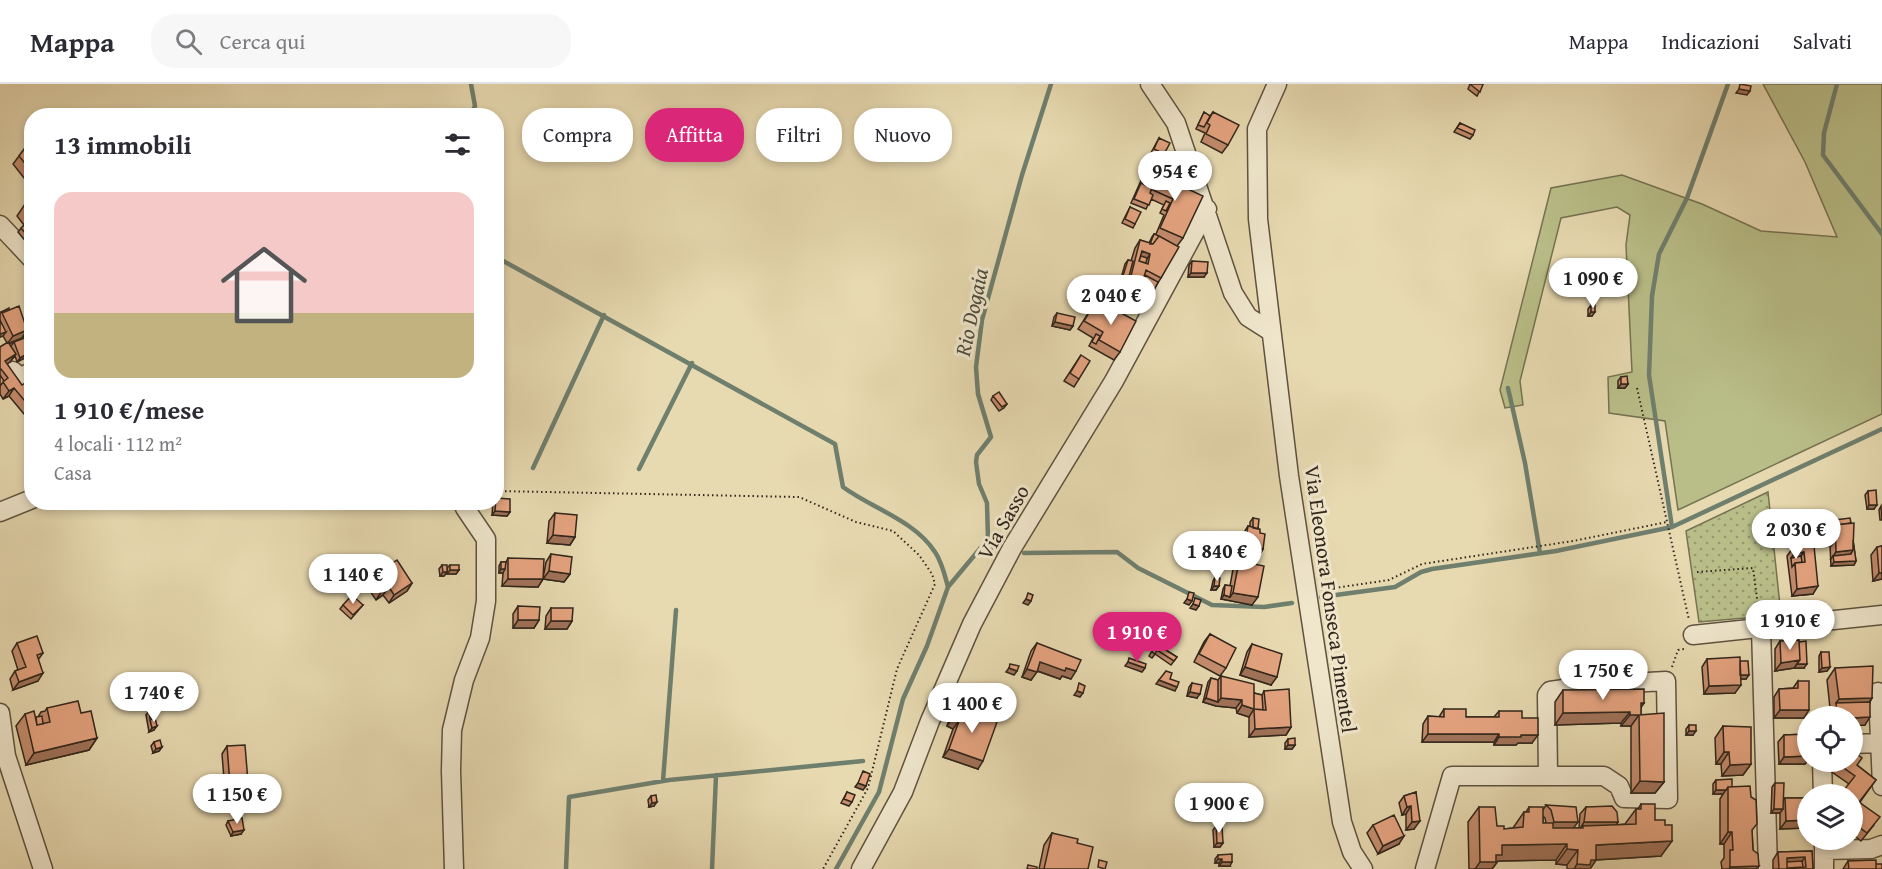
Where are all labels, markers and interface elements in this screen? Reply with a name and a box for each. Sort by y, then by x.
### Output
search box [151,14,571,68]
text: Mappa [30,21,115,62]
icon: search [172,25,205,58]
text: Cerca qui [220,25,305,57]
text: Mappa [1569,26,1629,57]
text: Indicazioni [1662,26,1760,57]
text: Salvati [1793,26,1852,57]
chip: Compra [522,108,633,162]
chip: Affitta [645,108,744,162]
chip: Filtri [756,108,842,162]
chip: Nuovo [854,108,952,162]
text: 13 immobili [54,125,192,164]
icon: filters [441,128,474,161]
pin: 954 € [1133,151,1217,202]
text: 954 € [1152,156,1198,185]
icon: home [210,231,318,339]
pin: 1 090 € [1538,258,1648,309]
text: 1 090 € [1563,263,1623,292]
water label: Rio Dogaia [946,265,996,360]
pin: 2 040 € [1056,275,1166,326]
text: 2 040 € [1081,280,1141,309]
text: 1 910 €/mese [54,390,204,429]
text: 4 locali · 112 m² [54,429,182,458]
text: Casa [54,458,92,487]
street label: Via Eleonora Fonseca Pimentel [1297,463,1365,735]
street label: Via Sasso [969,479,1037,565]
pin: 2 030 € [1741,509,1851,560]
text: 2 030 € [1766,514,1826,543]
pin: 1 840 € [1162,531,1272,582]
text: 1 840 € [1187,536,1247,565]
pin: 1 140 € [298,554,408,605]
text: 1 140 € [323,559,383,588]
pin: 1 910 € [1735,600,1845,651]
text: 1 910 € [1760,605,1820,634]
pin: 1 910 € [1082,612,1192,663]
text: 1 910 € [1107,617,1167,646]
pin: 1 750 € [1548,650,1658,701]
text: 1 750 € [1573,655,1633,684]
pin: 1 740 € [99,672,209,723]
text: 1 740 € [124,677,184,706]
pin: 1 400 € [917,683,1027,734]
text: 1 400 € [942,688,1002,717]
map controls [1797,706,1863,850]
button: locate [1797,706,1863,772]
pin: 1 150 € [182,774,292,825]
text: 1 150 € [207,779,267,808]
pin: 1 900 € [1164,783,1274,834]
button: layers [1797,784,1863,850]
text: 1 900 € [1189,788,1249,817]

